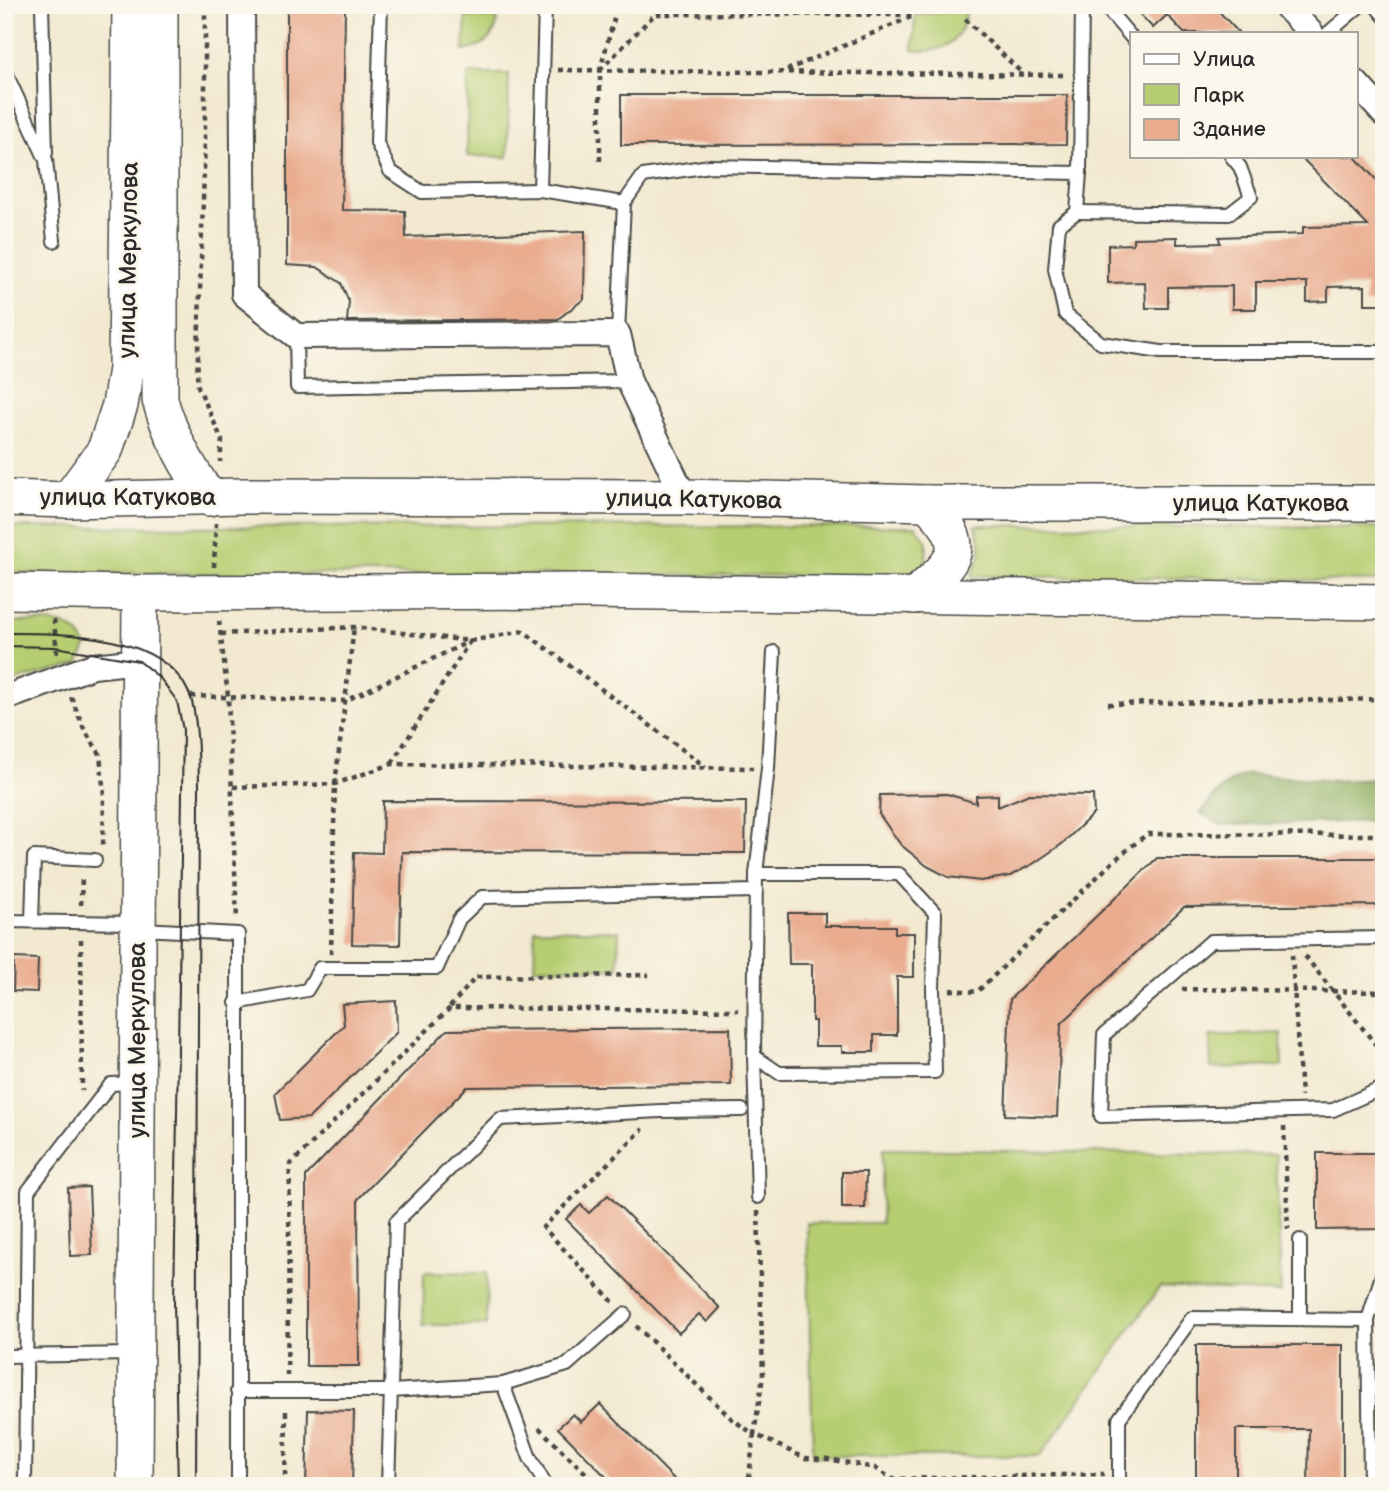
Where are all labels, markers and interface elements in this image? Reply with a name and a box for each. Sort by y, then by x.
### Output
legend [1130,32,1358,158]
text: Улица [1193,47,1256,72]
text: Парк [1193,83,1244,108]
text: Здание [1193,117,1266,142]
street label: улица Меркулова [112,161,145,359]
street label: улица Катукова [40,483,216,512]
street label: улица Катукова [606,483,782,516]
street label: улица Катукова [1173,489,1349,518]
street label: улица Меркулова [123,942,152,1138]

